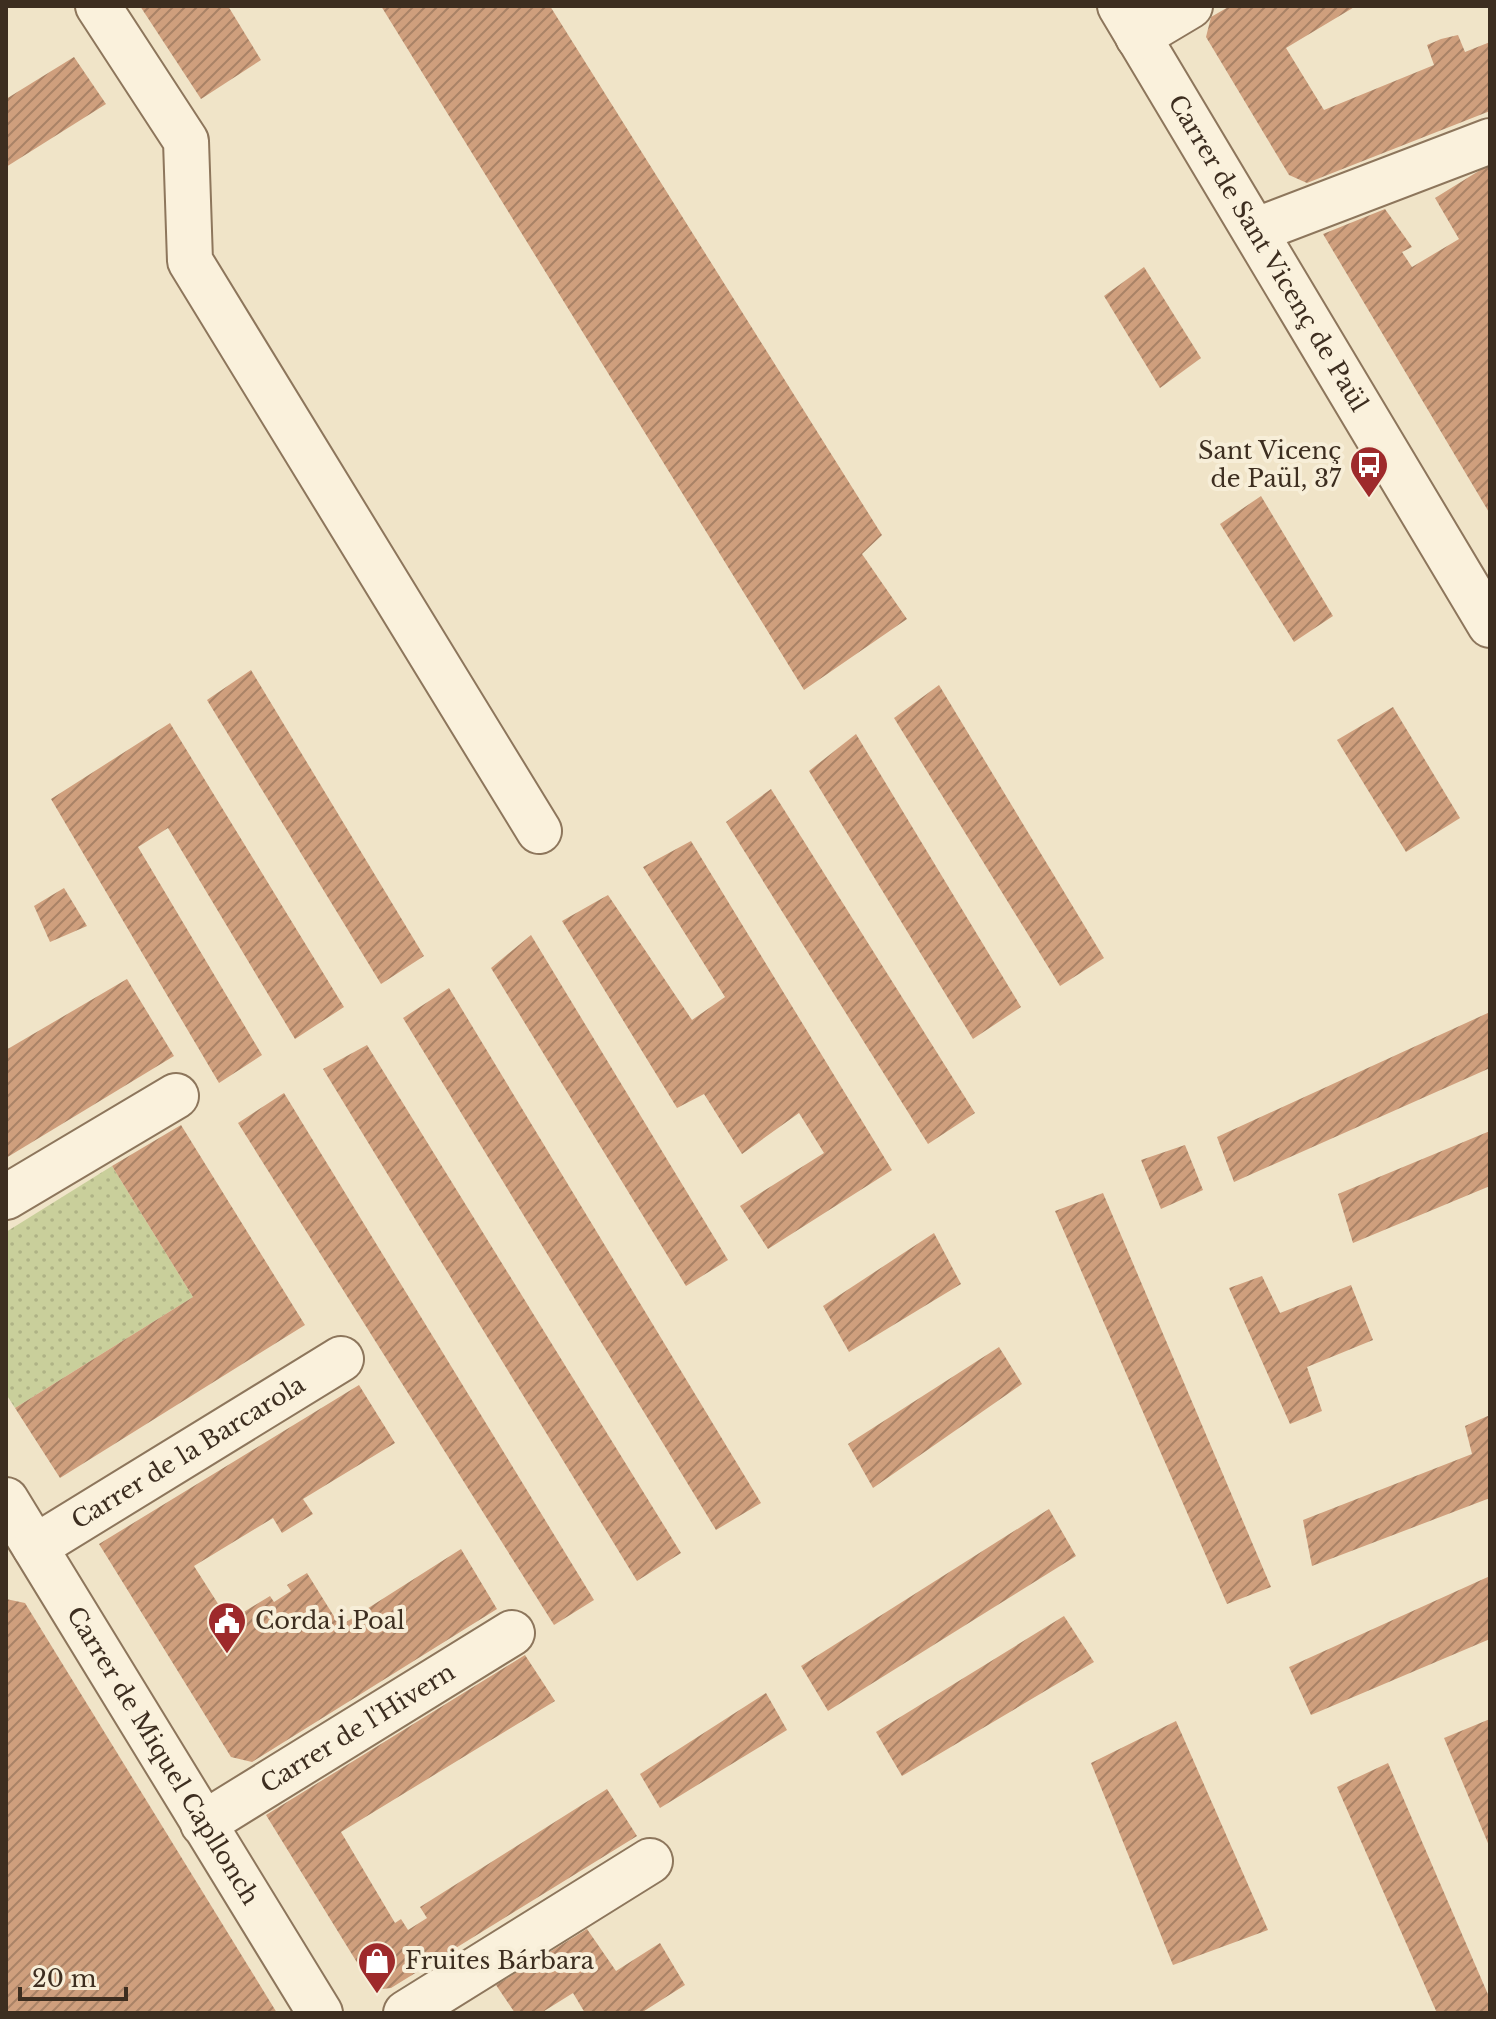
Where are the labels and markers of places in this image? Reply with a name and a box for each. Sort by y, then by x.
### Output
place label: Sant Vicenç de Paül, 37 [1198,436,1342,493]
bus stop icon: Sant Vicenç de Paül, 37 [1348,444,1390,499]
public building icon: Corda i Poal [206,1600,248,1655]
place label: Corda i Poal [255,1606,405,1635]
shop icon: Fruites Bárbara [356,1940,398,1995]
place label: Fruites Bárbara [405,1946,595,1975]

